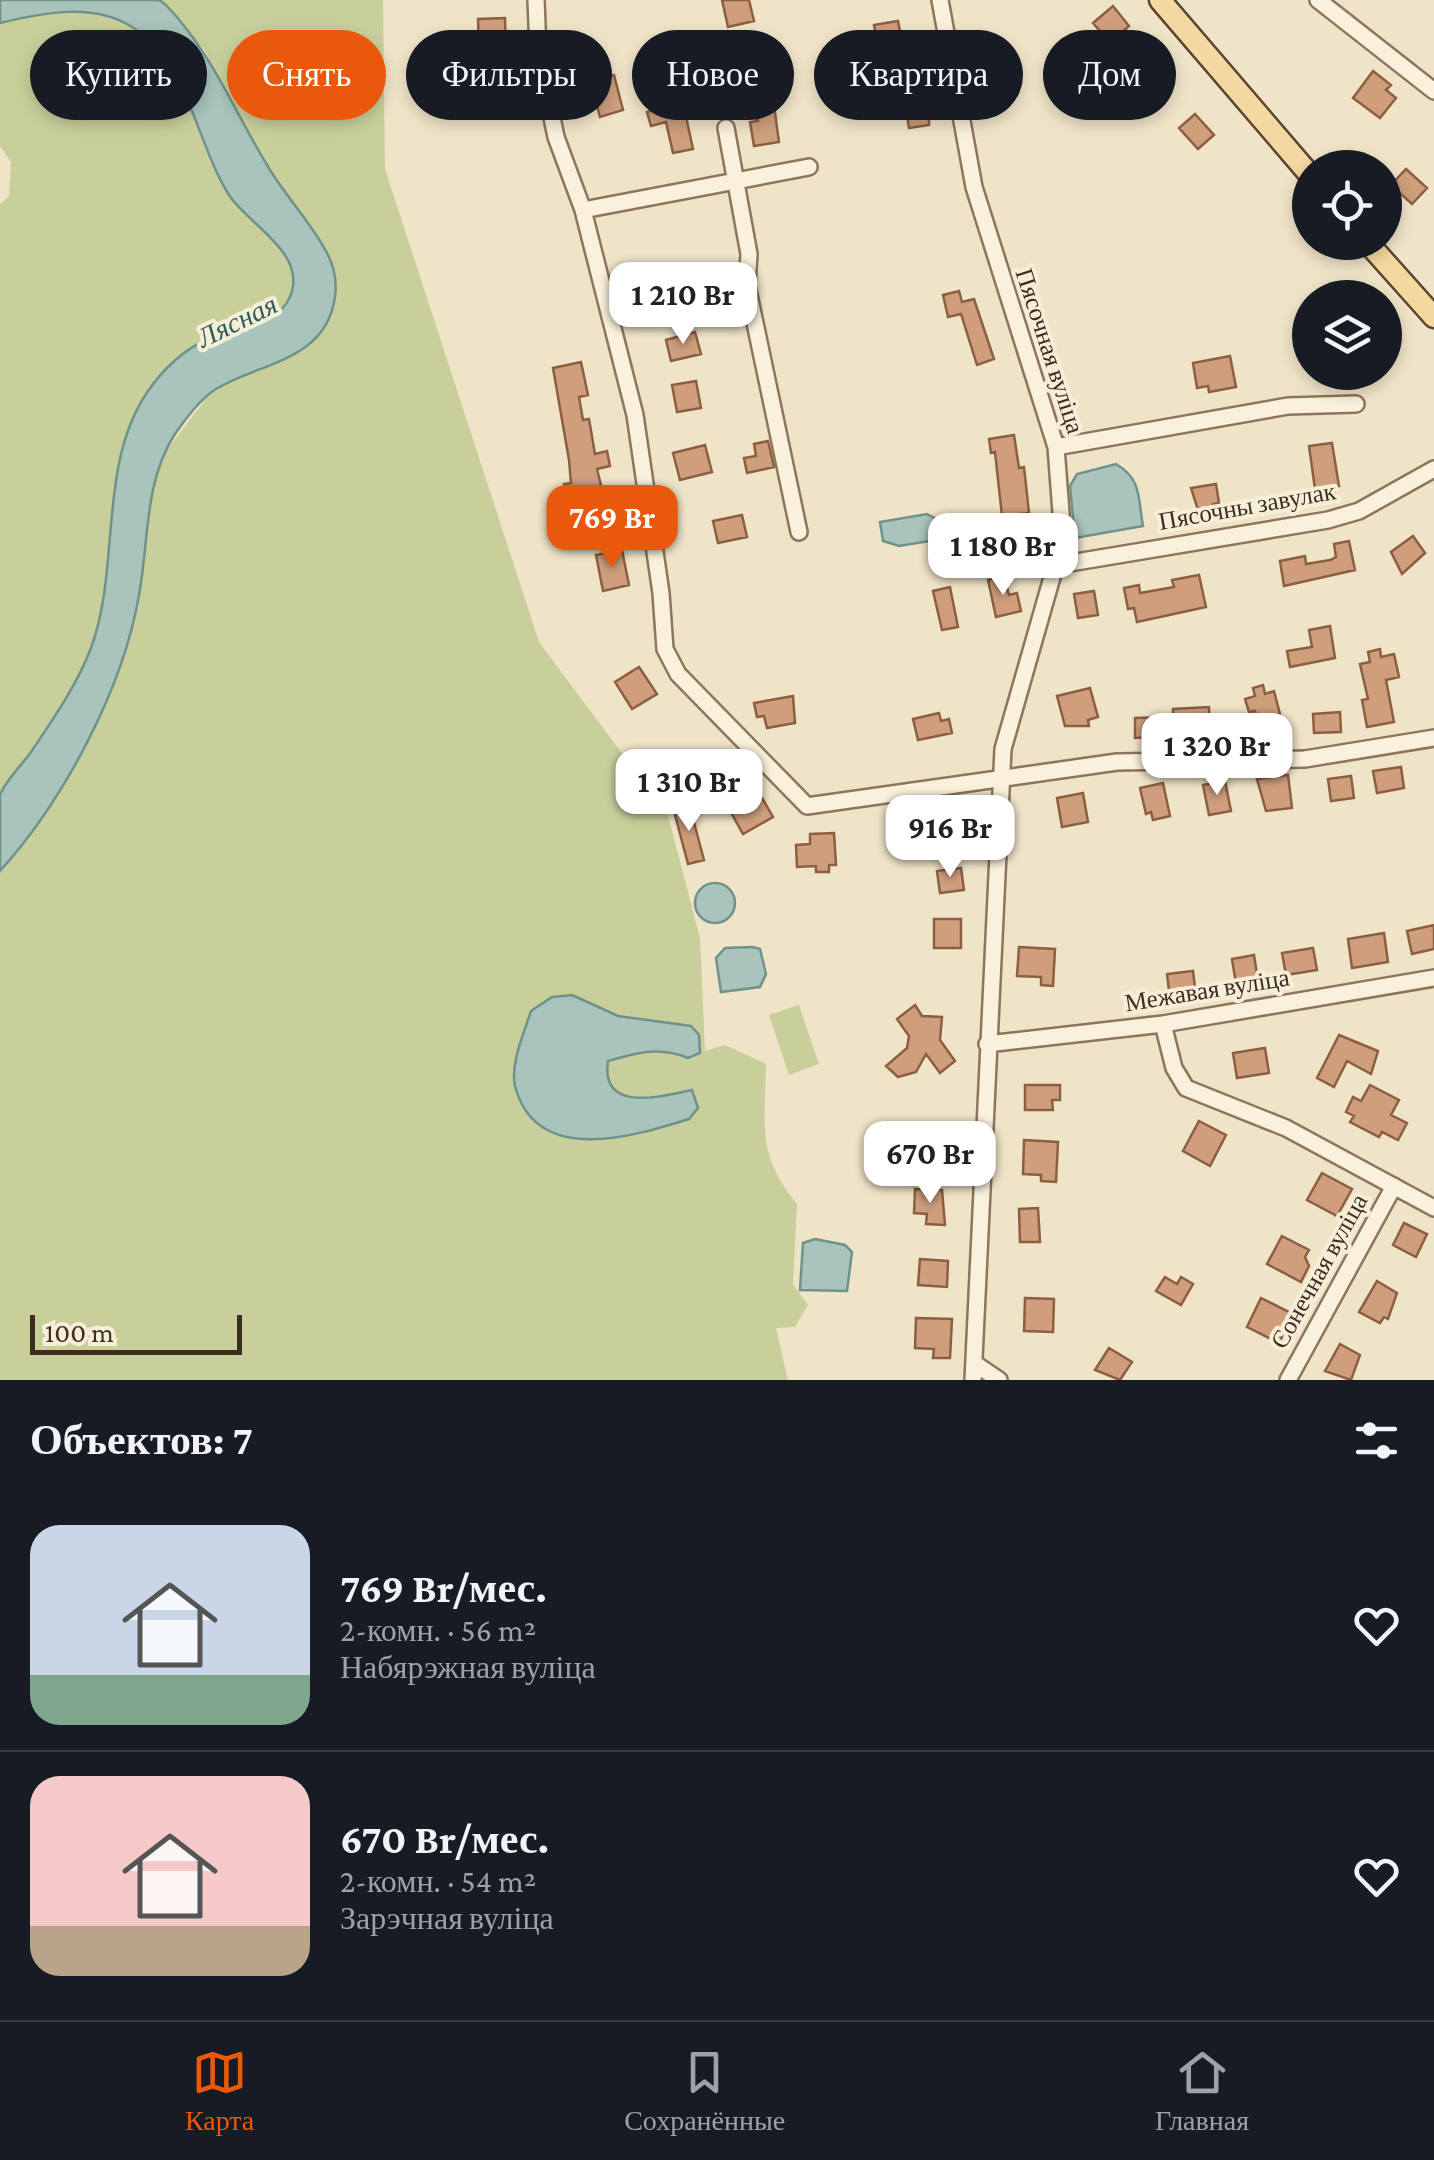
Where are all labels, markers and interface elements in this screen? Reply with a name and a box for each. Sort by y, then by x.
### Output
chip: Купить [30,30,207,120]
chip: Снять [227,30,386,120]
chip: Фильтры [406,30,612,120]
chip: Новое [632,30,794,120]
chip: Квартира [814,30,1023,120]
chip: Дом [1043,30,1176,120]
map controls [1292,150,1402,390]
button: locate [1292,150,1402,260]
pin: 1 210 Br [580,262,786,347]
street label: Пясочная вуліца [1011,265,1089,437]
text: 1 210 Br [631,276,735,312]
button: layers [1292,280,1402,390]
water label: Лясная [191,288,282,354]
street label: Пясочны завулак [1157,477,1338,535]
pin: 769 Br [531,485,693,570]
text: 769 Br [569,499,655,535]
pin: 1 180 Br [900,513,1106,598]
text: 1 180 Br [950,527,1056,563]
pin: 1 320 Br [1114,713,1320,798]
text: 1 320 Br [1164,727,1270,763]
pin: 1 310 Br [586,749,792,834]
text: 1 310 Br [638,763,740,799]
pin: 916 Br [869,795,1031,880]
text: 916 Br [908,809,992,845]
street label: Межавая вуліца [1123,964,1291,1016]
pin: 670 Br [849,1121,1011,1206]
text: 670 Br [886,1135,974,1171]
street label: Сонечная вуліца [1265,1189,1373,1353]
scale bar [30,1310,242,1354]
text: 100 m [45,1317,114,1348]
icon: filters [1349,1413,1404,1468]
text: Объектов: 7 [30,1416,253,1463]
text: 769 Br/мес. [340,1564,547,1611]
icon: home [110,1565,230,1685]
icon: heart [1349,1598,1404,1653]
text: 2-комн. · 56 m² [340,1612,536,1648]
text: Набярэжная вуліца [340,1649,596,1685]
text: 670 Br/мес. [340,1815,549,1862]
icon: home [110,1816,230,1936]
icon: heart [1349,1849,1404,1904]
text: 2-комн. · 54 m² [340,1863,536,1899]
text: Зарэчная вуліца [340,1900,554,1936]
tab: Карта [185,2045,254,2137]
tab: Сохранённые [624,2045,785,2137]
tab: Главная [1155,2045,1249,2137]

